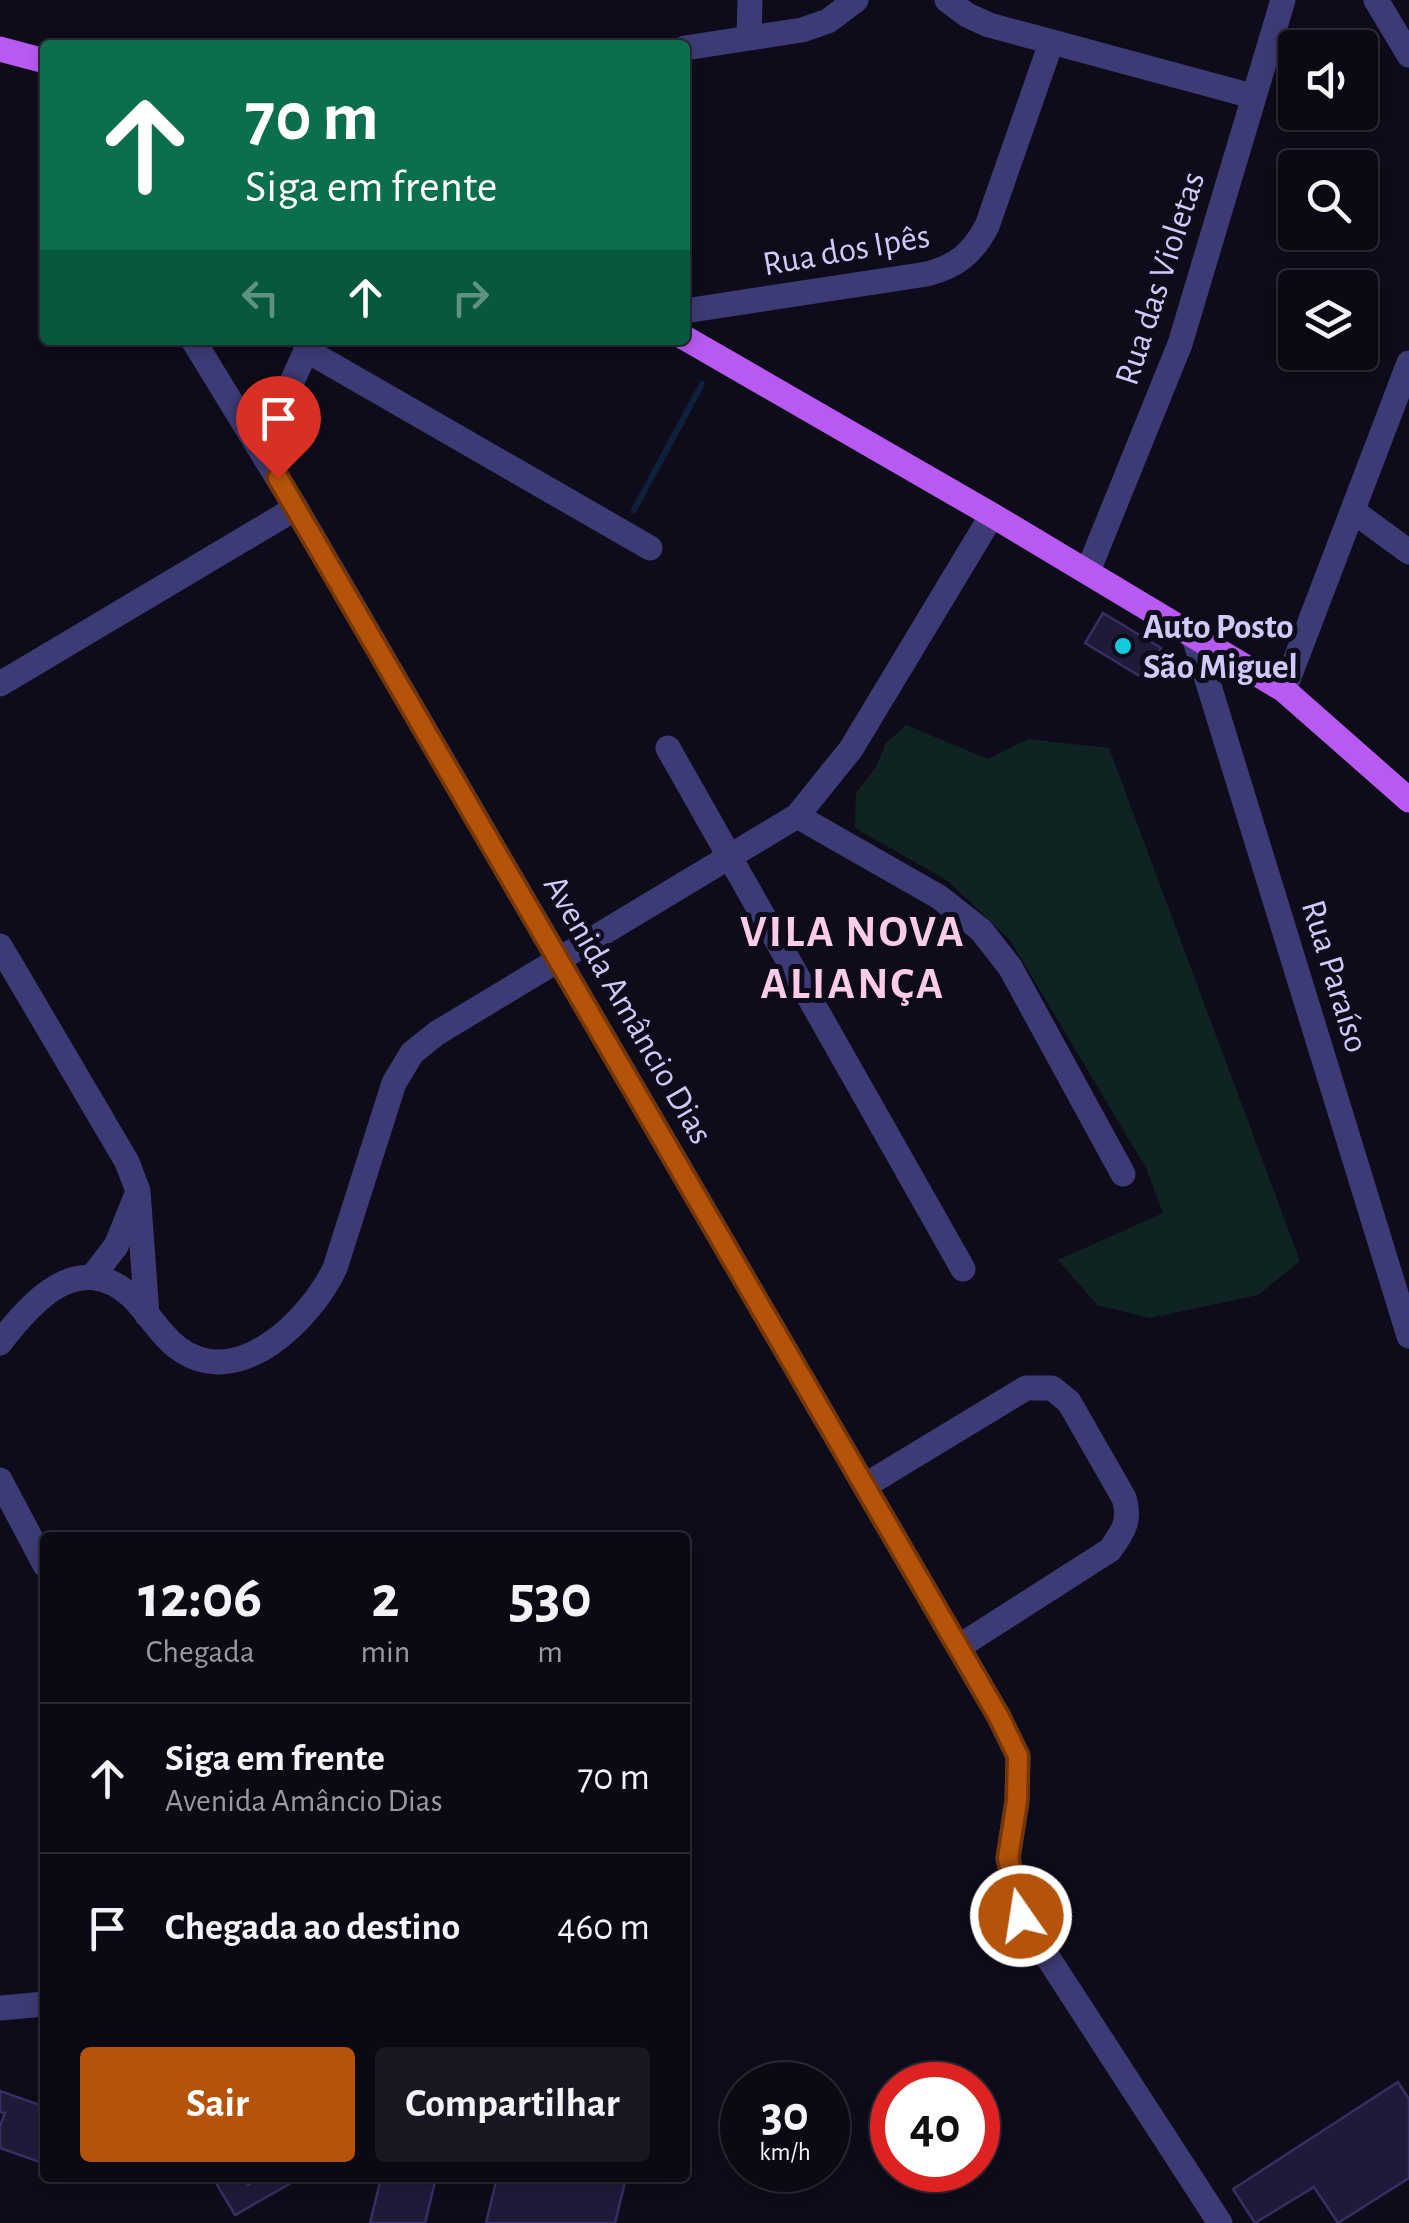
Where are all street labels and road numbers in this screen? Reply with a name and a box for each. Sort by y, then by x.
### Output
street label: Rua das Violetas [1109,167,1211,389]
street label: Rua dos Ipês [760,219,932,282]
street label: Avenida Amâncio Dias [537,870,719,1150]
street label: Rua Paraíso [1295,896,1374,1057]

